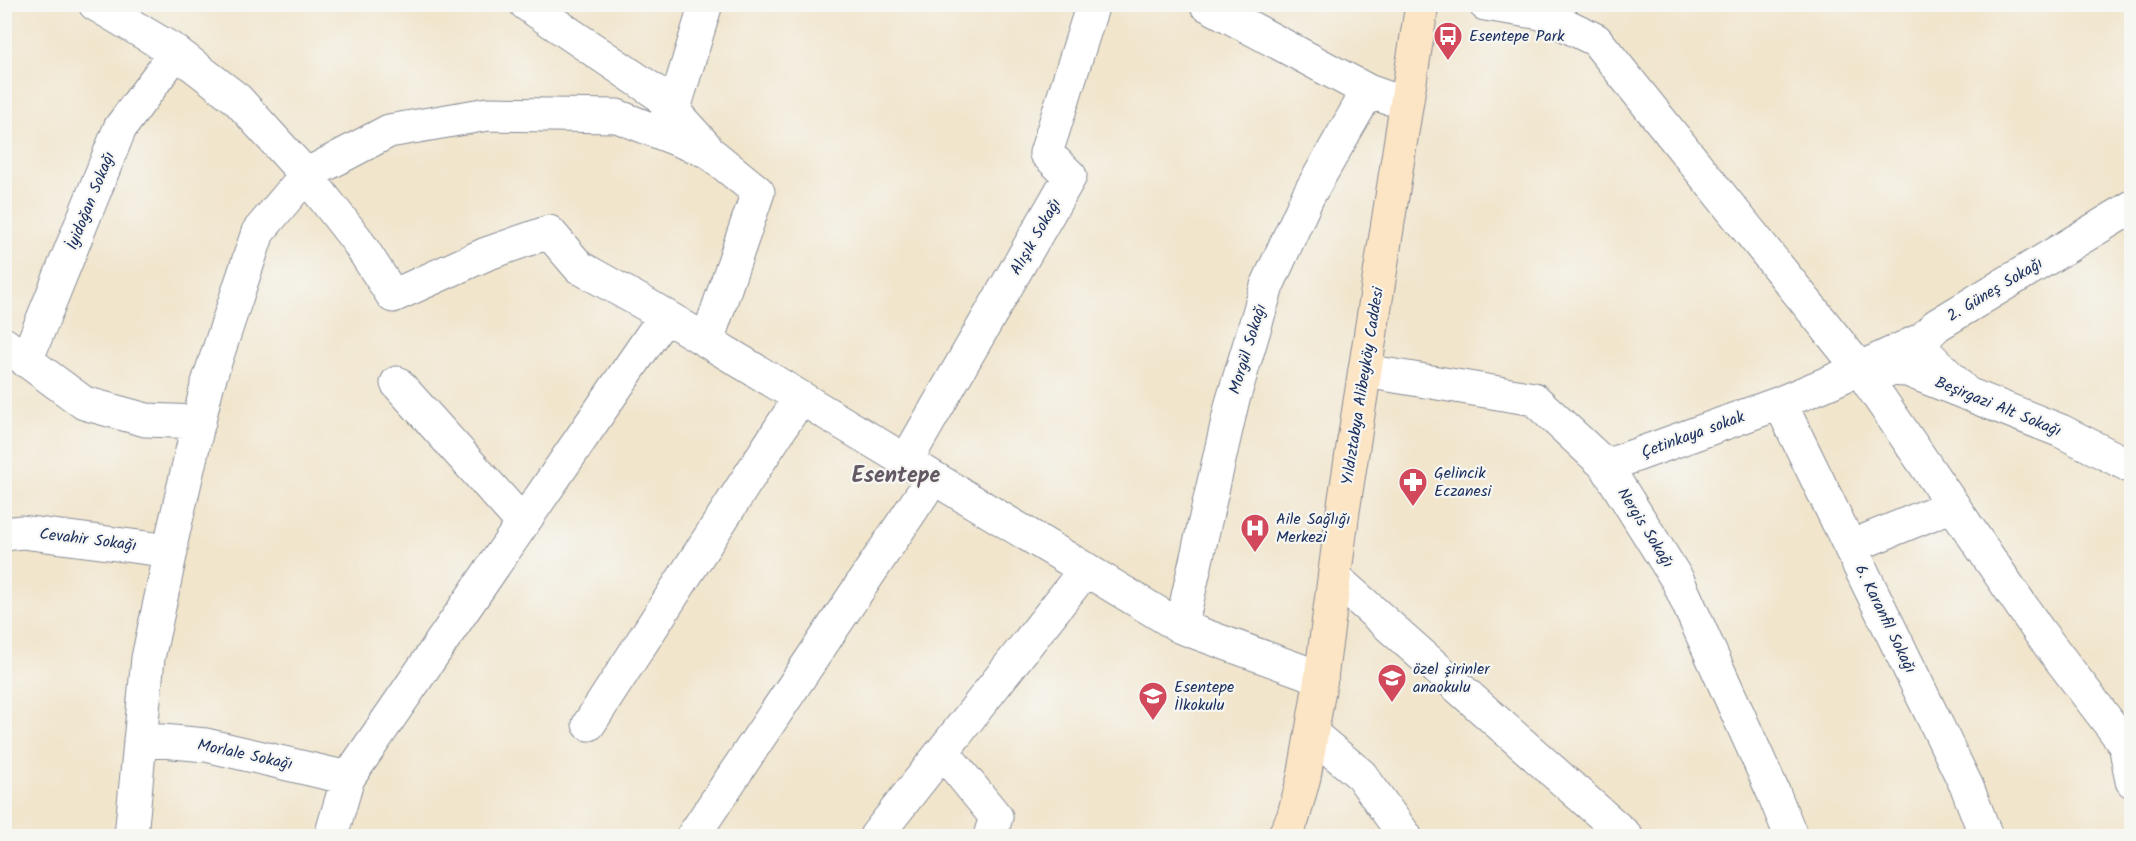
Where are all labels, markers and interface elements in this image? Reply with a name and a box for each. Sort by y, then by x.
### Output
bus stop icon: Esentepe Park [1432,20,1464,62]
place label: Esentepe Park [1469,24,1565,49]
street label: İyidoğan Sokağı [60,148,122,254]
street label: Alışık Sokağı [1004,194,1068,280]
street label: 2. Güneş Sokağı [1942,251,2048,329]
street label: Yıldıztabya Alibeyköy Caddesi [1335,284,1391,487]
street label: Morgül Sokağı [1222,301,1274,397]
street label: Beşirgazi Alt Sokağı [1931,370,2065,444]
street label: Çetinkaya sokak [1638,405,1749,465]
district label: Esentepe [852,459,941,494]
place label: Gelincik Eczanesi [1434,461,1493,504]
pharmacy icon: Gelincik Eczanesi [1397,466,1429,508]
street label: Nergis Sokağı [1610,483,1680,573]
place label: Aile Sağlığı Merkezi [1276,507,1350,550]
hospital icon: Aile Sağlığı Merkezi [1239,512,1271,554]
street label: Cevahir Sokağı [38,522,138,558]
street label: 6. Karanfil Sokağı [1848,560,1922,678]
place label: özel şirinler anaokulu [1413,657,1491,700]
school or university icon: özel şirinler anaokulu [1376,662,1408,704]
place label: Esentepe İlkokulu [1174,675,1234,718]
school or university icon: Esentepe İlkokulu [1137,680,1169,722]
street label: Morlale Sokağı [195,733,295,777]

